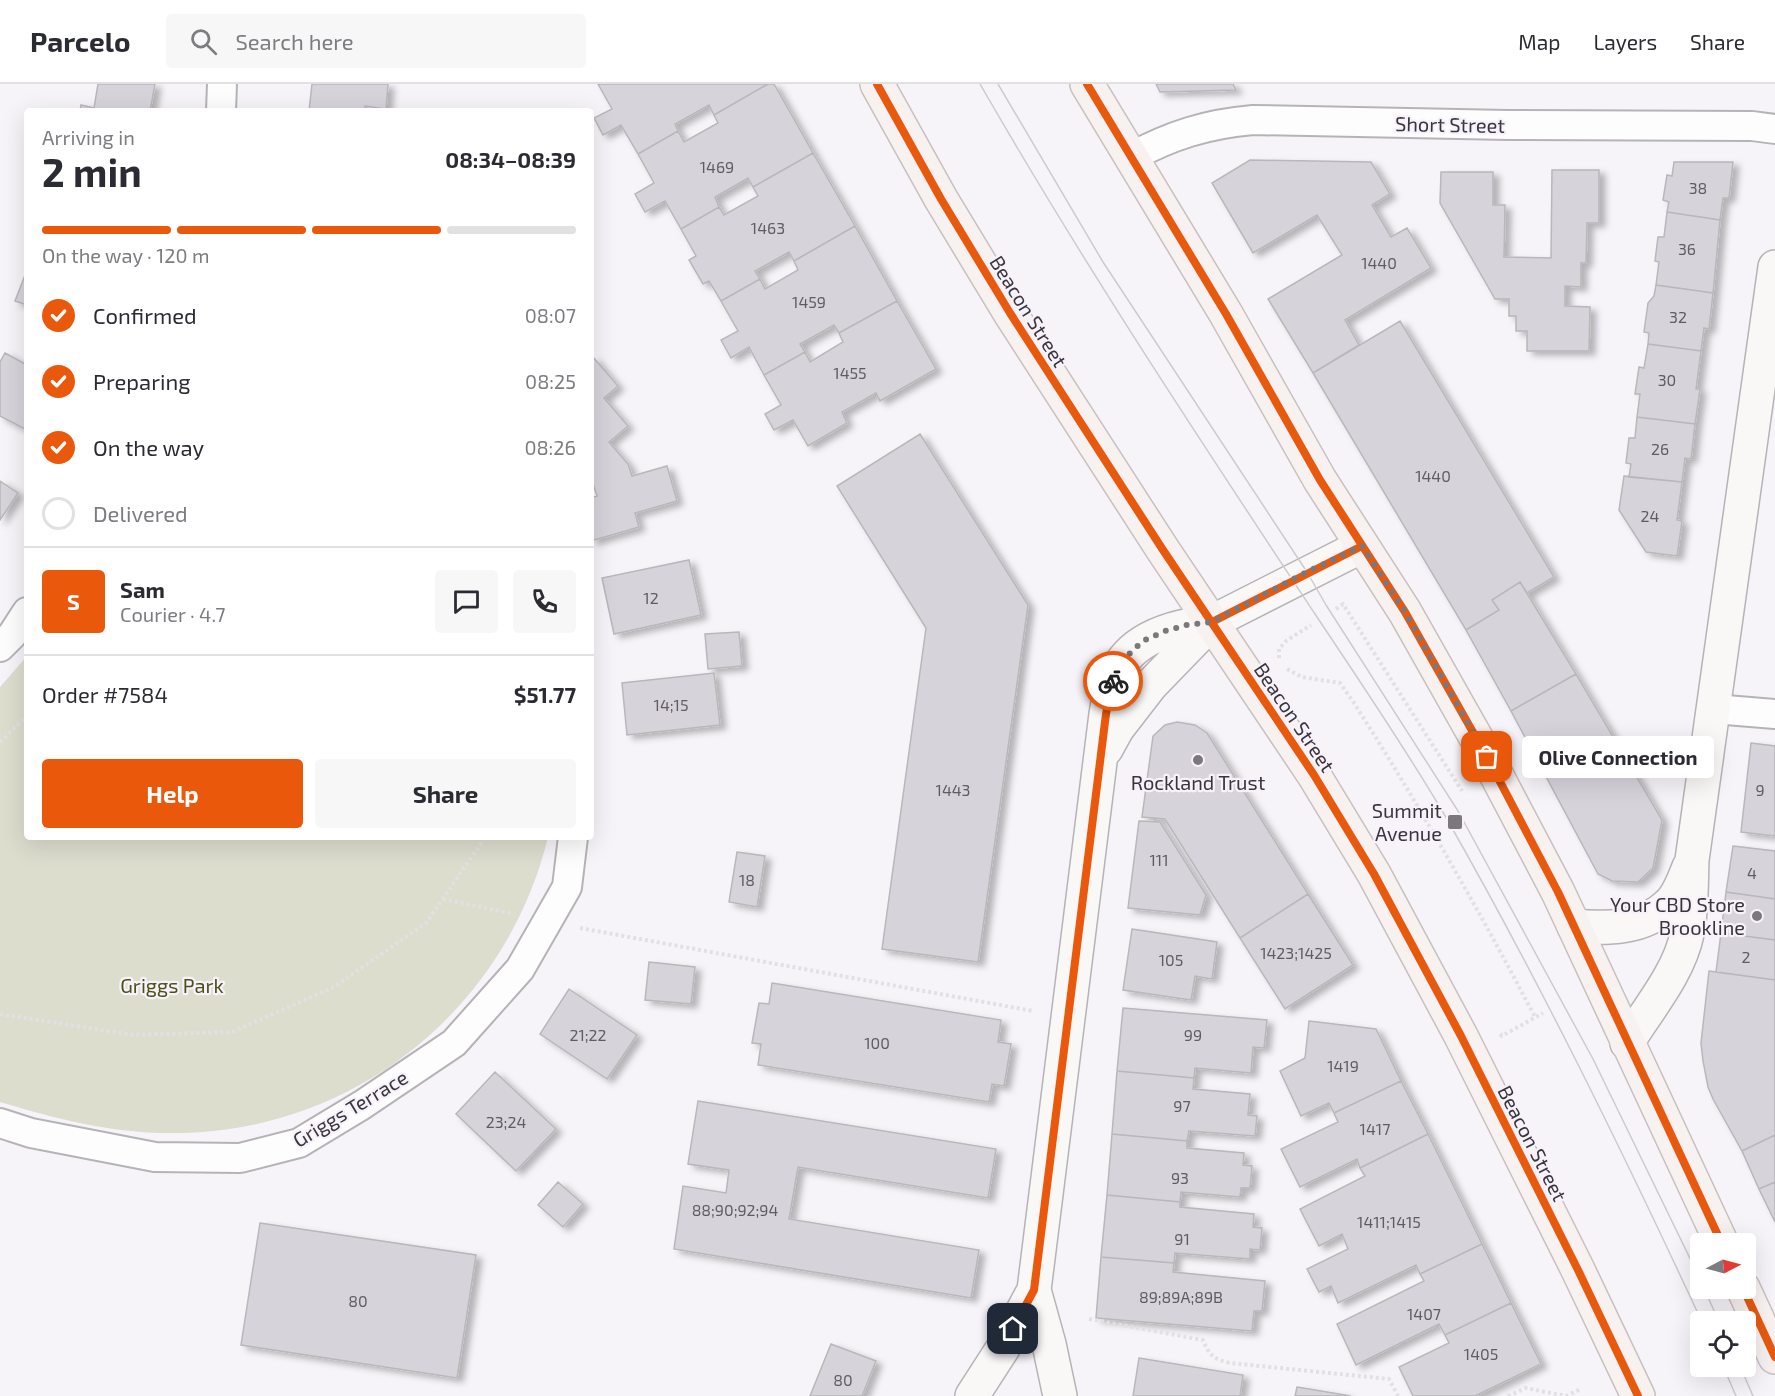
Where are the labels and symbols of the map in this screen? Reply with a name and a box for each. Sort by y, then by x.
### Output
street label: Short Street [1395,111,1506,137]
house number: 1469 [700,157,734,176]
house number: 38 [1689,178,1707,197]
house number: 1463 [751,218,785,237]
house number: 36 [1678,239,1696,258]
street label: Beacon Street [985,251,1073,371]
house number: 1440 [1361,253,1397,272]
house number: 1459 [792,292,826,311]
house number: 32 [1669,307,1687,326]
house number: 1455 [833,363,867,382]
house number: 30 [1658,370,1676,389]
house number: 26 [1651,439,1669,458]
house number: 1440 [1415,466,1451,485]
house number: 24 [1641,506,1660,525]
house number: 12 [643,588,659,607]
courier [1083,651,1143,711]
street label: Beacon Street [1250,658,1341,777]
house number: 14;15 [654,695,688,714]
pin [1461,731,1512,782]
callout: Olive Connection [1523,736,1715,778]
marker: Rockland Trust [1191,753,1205,767]
place label: Rockland Trust [1131,770,1266,794]
house number: 1443 [936,780,970,799]
house number: 9 [1755,780,1765,799]
place label: Summit Avenue [1372,798,1442,845]
marker: Summit Avenue [1446,813,1464,831]
house number: 111 [1149,850,1169,869]
house number: 4 [1747,863,1757,882]
house number: 18 [739,870,755,889]
place label: Your CBD Store Brookline [1610,892,1745,939]
marker: Your CBD Store Brookline [1750,909,1764,923]
house number: 1423;1425 [1260,943,1332,962]
house number: 2 [1742,947,1751,966]
house number: 105 [1159,950,1183,969]
park label: Griggs Park [120,973,224,997]
house number: 21;22 [569,1025,607,1044]
house number: 99 [1184,1025,1202,1044]
house number: 100 [864,1033,890,1052]
house number: 1419 [1327,1056,1359,1075]
street label: Griggs Terrace [288,1064,412,1152]
street label: Beacon Street [1494,1081,1573,1205]
house number: 97 [1173,1096,1191,1115]
house number: 23;24 [486,1112,526,1131]
house number: 1417 [1360,1119,1390,1138]
house number: 93 [1171,1168,1189,1187]
house number: 88;90;92;94 [692,1200,779,1219]
house number: 1411;1415 [1357,1212,1421,1231]
house number: 91 [1174,1229,1190,1248]
north arrow [1690,1233,1756,1299]
house number: 89;89A;89B [1139,1287,1223,1306]
house number: 80 [348,1291,368,1310]
pin [987,1303,1038,1354]
house number: 1407 [1407,1304,1441,1323]
house number: 1405 [1464,1344,1498,1363]
house number: 80 [833,1370,853,1389]

